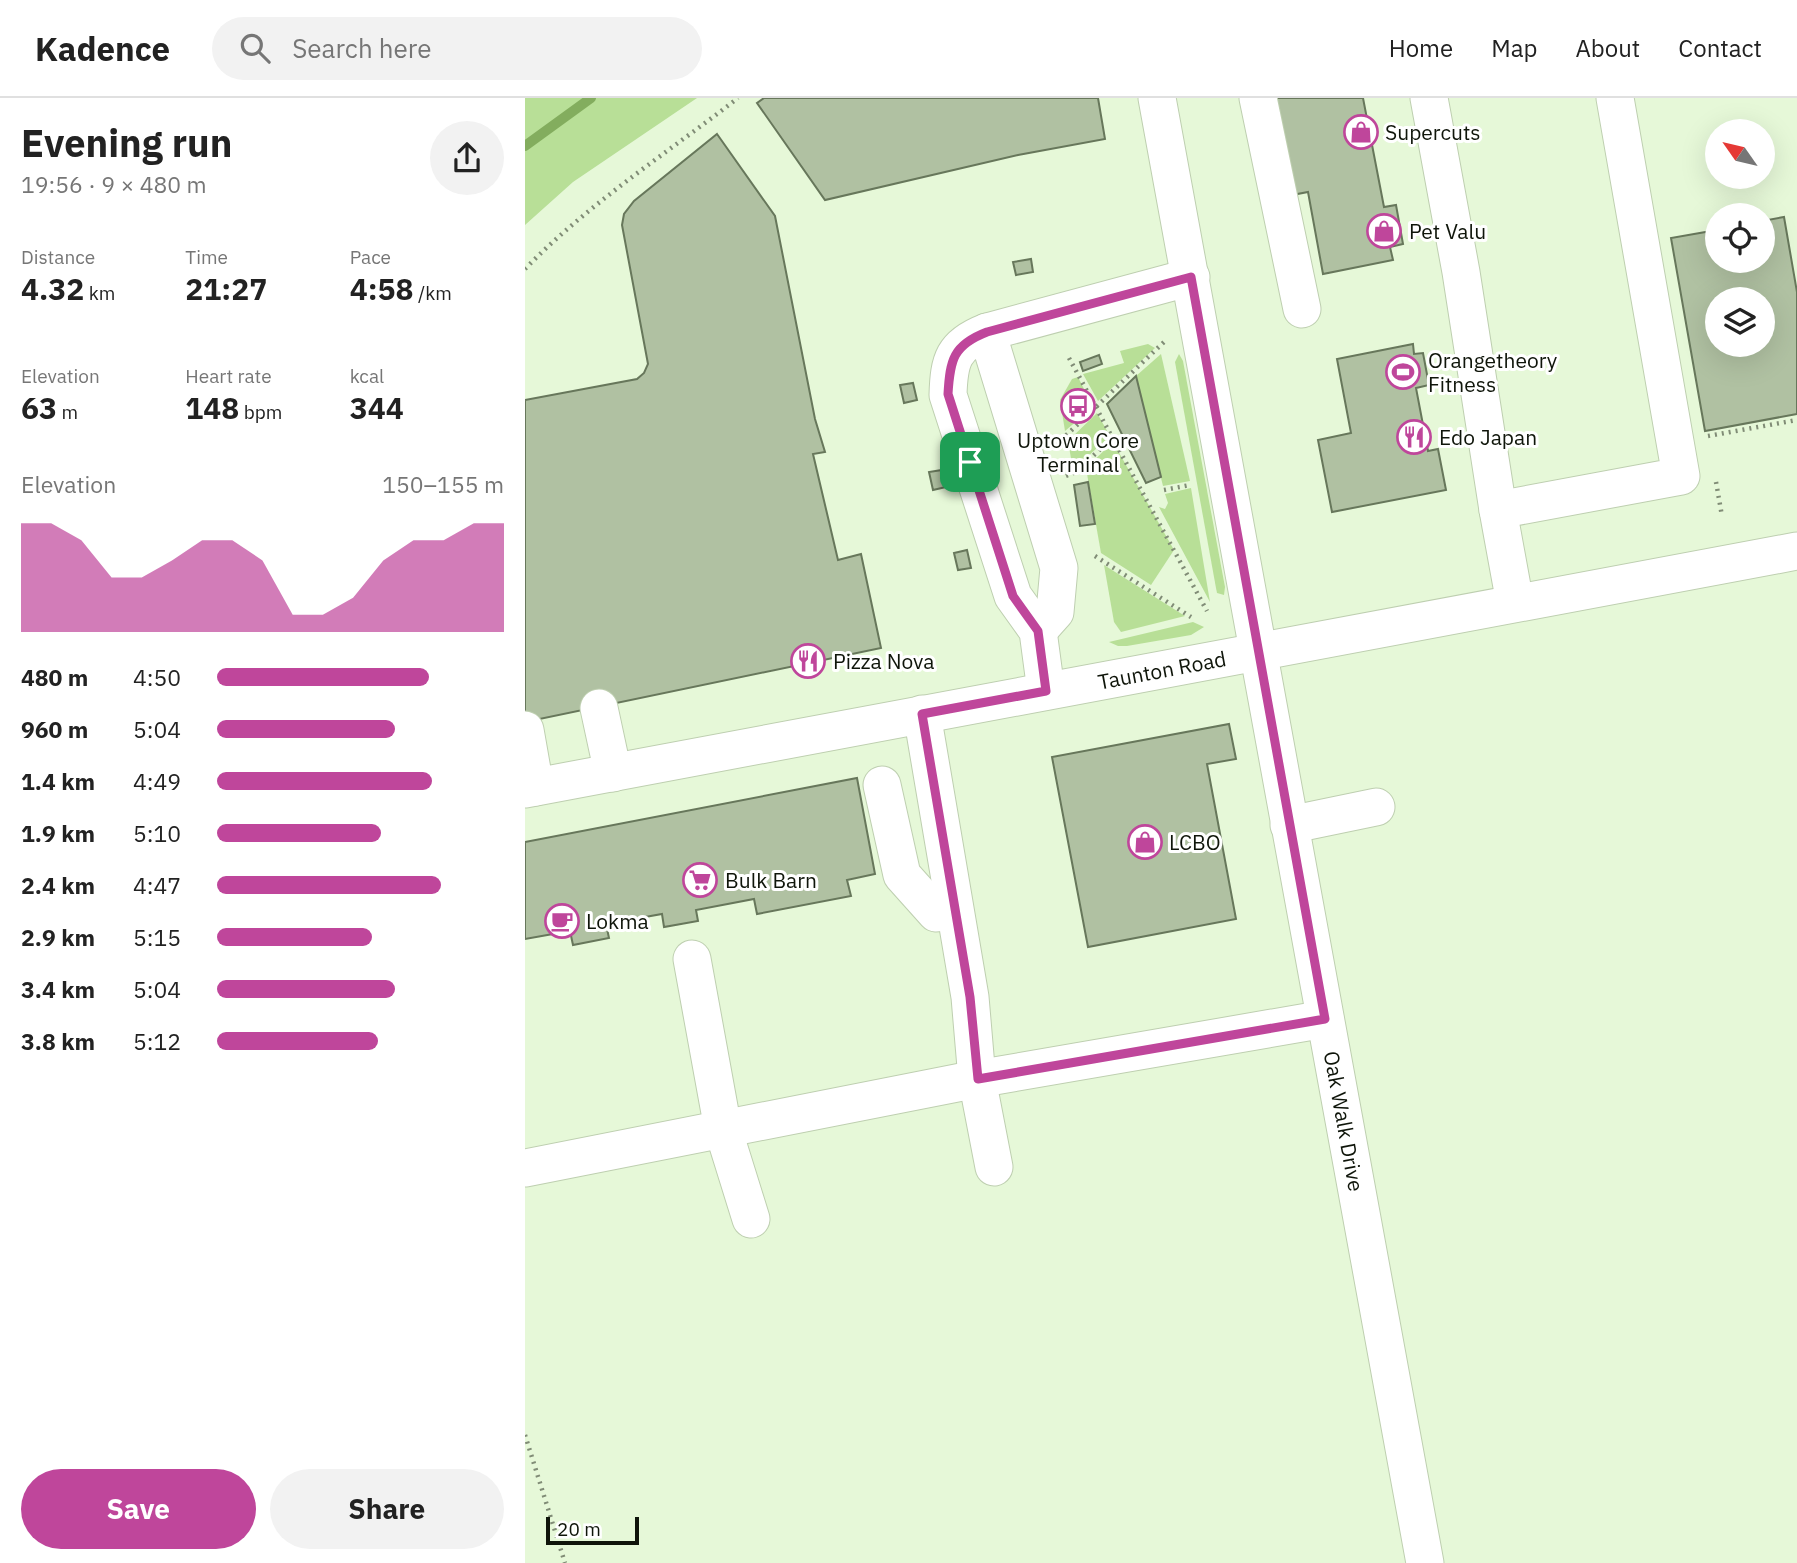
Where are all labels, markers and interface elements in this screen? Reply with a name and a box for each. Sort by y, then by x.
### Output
search box [212,17,702,80]
text: Kadence [35,27,170,70]
icon: search [236,29,274,67]
text: Search here [292,31,432,65]
text: Home [1389,32,1453,64]
text: Map [1491,32,1537,64]
text: About [1575,32,1640,64]
text: Contact [1678,32,1762,64]
shop icon: Supercuts [1342,113,1380,151]
text: Evening run [21,118,232,167]
place label: Supercuts [1385,118,1481,146]
north arrow [1705,119,1775,189]
map controls [1705,119,1775,357]
button: share [430,121,504,195]
text: 19:56 · 9 × 480 m [21,169,207,199]
button: locate [1705,203,1775,273]
shop icon: Pet Valu [1365,212,1403,250]
place label: Pet Valu [1409,217,1486,245]
text: Distance [21,245,95,269]
text: Time [185,245,228,269]
text: Pace [350,245,391,269]
text: 4.32 [21,269,84,308]
text: 21:27 [185,269,267,308]
text: 4:58 [350,269,414,308]
text: km [84,281,115,305]
text: /km [414,281,452,305]
button: layers [1705,287,1775,357]
place label: Orangetheory Fitness [1428,346,1558,398]
sports icon: Orangetheory Fitness [1384,353,1422,391]
text: Elevation [21,364,100,388]
text: Heart rate [185,364,272,388]
text: kcal [350,364,384,388]
bus stop icon: Uptown Core Terminal [1059,387,1097,425]
text: 63 [21,388,57,427]
text: 148 [185,388,239,427]
text: 344 [350,388,404,427]
text: m [57,400,78,424]
text: bpm [239,400,282,424]
restaurant icon: Edo Japan [1395,418,1433,456]
place label: Edo Japan [1439,423,1537,451]
place label: Uptown Core Terminal [1017,426,1139,478]
pin [940,432,1000,492]
icon: arrive [951,443,989,481]
text: Elevation [21,469,116,499]
text: 150–155 m [382,469,504,499]
restaurant icon: Pizza Nova [789,642,827,680]
street label: Taunton Road [1096,644,1228,696]
place label: Pizza Nova [833,647,934,675]
text: 480 m [21,662,88,692]
text: 4:50 [133,662,181,692]
text: 960 m [21,714,88,744]
text: 5:04 [133,714,181,744]
text: 1.4 km [21,766,95,796]
text: 4:49 [133,766,181,796]
text: 1.9 km [21,818,95,848]
text: 5:10 [133,818,181,848]
shop icon: LCBO [1126,823,1164,861]
place label: LCBO [1169,828,1221,856]
supermarket icon: Bulk Barn [681,861,719,899]
place label: Bulk Barn [725,866,817,894]
text: 2.4 km [21,870,95,900]
text: 4:47 [133,870,181,900]
cafe icon: Lokma [543,902,581,940]
place label: Lokma [586,907,649,935]
text: 2.9 km [21,922,95,952]
text: 5:15 [133,922,181,952]
text: 3.4 km [21,974,95,1004]
text: 5:04 [133,974,181,1004]
text: 3.8 km [21,1026,95,1056]
text: 5:12 [133,1026,181,1056]
street label: Oak Walk Drive [1318,1048,1371,1194]
button: Save [21,1469,256,1549]
button: Share [270,1469,504,1549]
scale bar [546,1514,639,1546]
text: 20 m [557,1517,601,1541]

